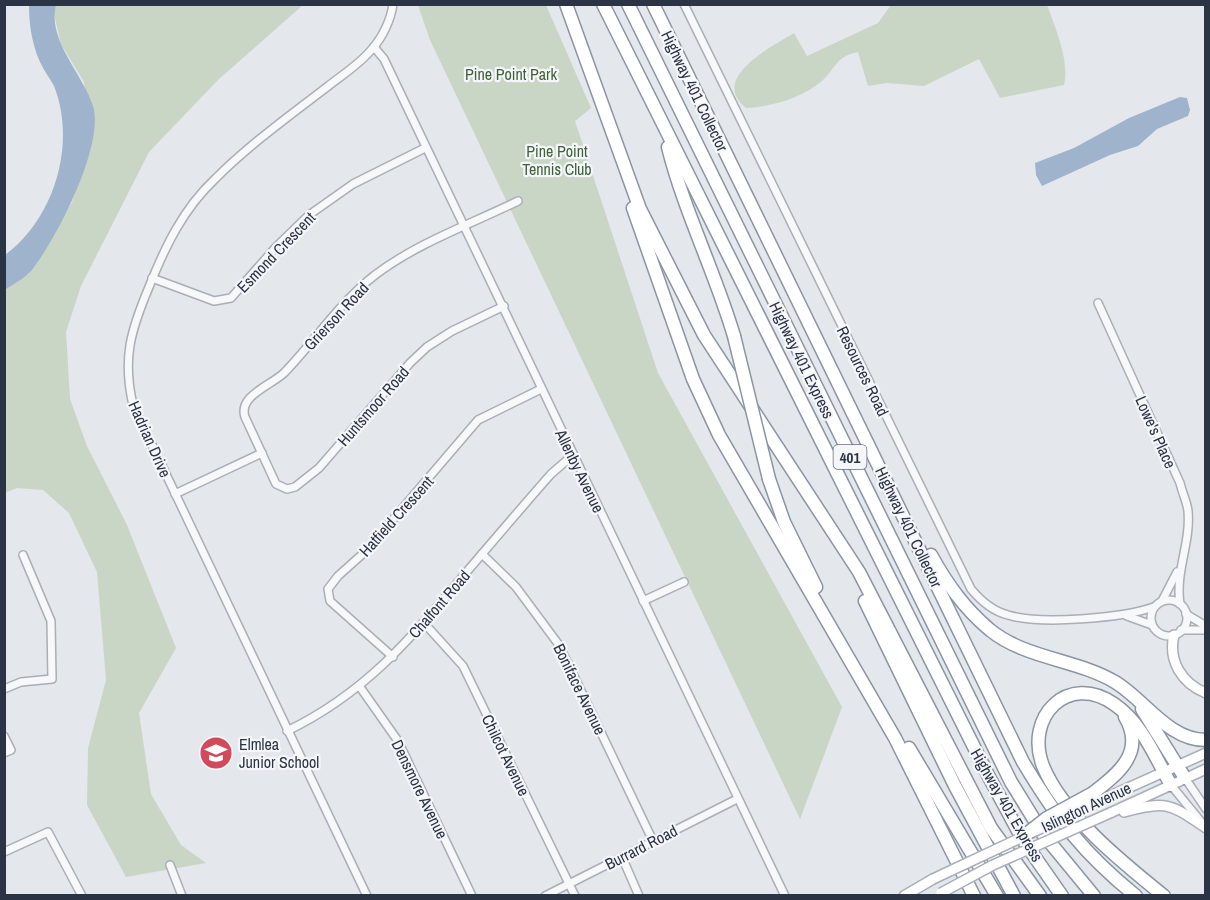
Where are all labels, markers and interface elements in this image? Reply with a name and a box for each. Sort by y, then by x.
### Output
street label: Highway 401 Collector [656,27,734,156]
park label: Pine Point Park [465,63,557,85]
park label: Pine Point Tennis Club [522,140,592,180]
street label: Esmond Crescent [232,207,320,297]
street label: Grierson Road [299,277,373,355]
street label: Highway 401 Express [764,298,840,422]
street label: Resources Road [832,322,894,420]
street label: Huntsmoor Road [332,361,414,451]
street label: Lowe's Place [1130,392,1182,472]
street label: Hadrian Drive [123,397,177,481]
street label: Allenby Avenue [550,425,610,516]
road number: 401 [834,445,866,469]
street label: Highway 401 Collector [870,463,948,592]
street label: Hatfield Crescent [354,471,438,561]
street label: Chalfont Road [403,565,475,643]
street label: Boniface Avenue [548,640,612,738]
street label: Chilcot Avenue [477,711,535,799]
place label: Elmlea Junior School [239,733,319,773]
school or university icon: Elmlea Junior School [198,735,234,771]
street label: Densmore Avenue [387,736,453,842]
street label: Highway 401 Express [966,744,1048,866]
street label: Islington Avenue [1037,777,1135,837]
street label: Burrard Road [601,819,681,875]

